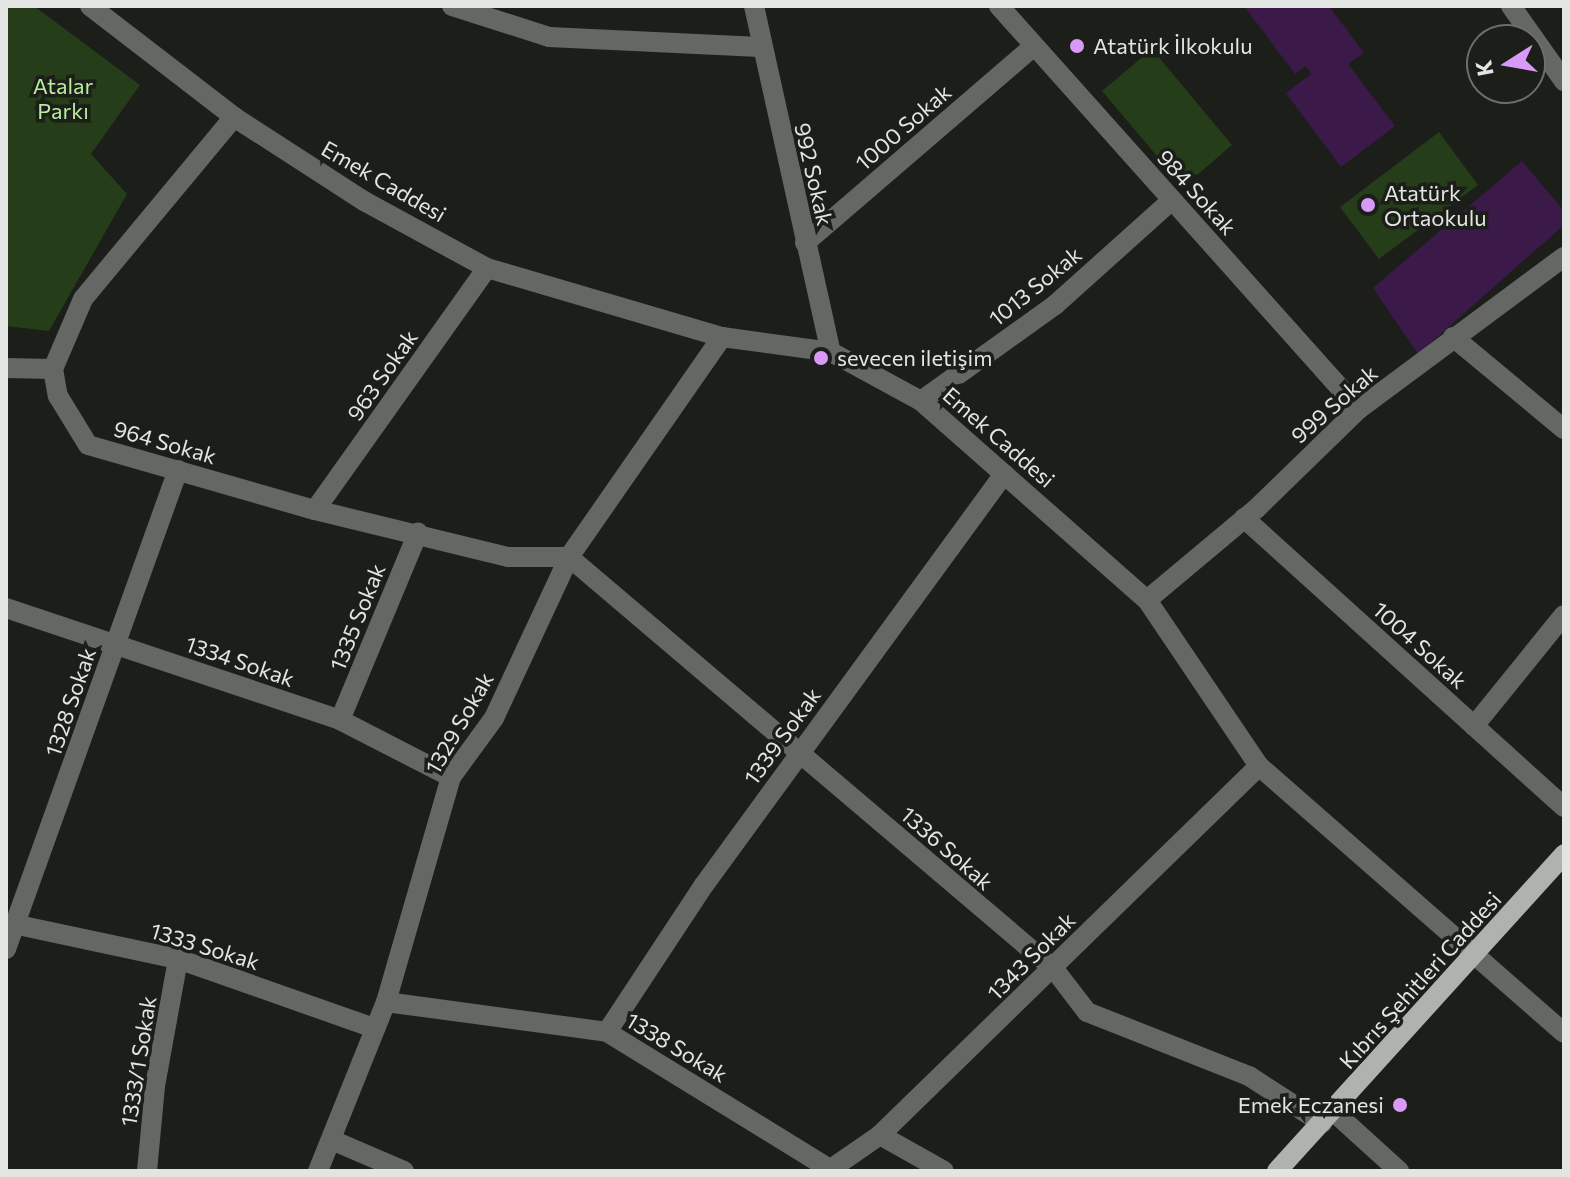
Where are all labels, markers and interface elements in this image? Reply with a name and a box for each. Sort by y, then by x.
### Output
north arrow [1466,24,1546,104]
place label: Atatürk İlkokulu [1093,33,1252,59]
marker: Atatürk İlkokulu [1068,37,1086,55]
text: K [1469,58,1499,78]
park label: Atalar Parkı [33,72,93,124]
street label: 1000 Sokak [850,78,956,176]
street label: 992 Sokak [789,120,839,228]
street label: Emek Caddesi [317,135,451,227]
street label: 984 Sokak [1152,144,1242,240]
place label: Atatürk Ortaokulu [1384,179,1487,230]
marker: Atatürk Ortaokulu [1359,196,1377,214]
street label: 1013 Sokak [983,241,1087,331]
street label: 963 Sokak [341,324,423,426]
place label: sevecen iletişim [837,345,992,371]
marker: sevecen iletişim [812,349,830,367]
street label: 999 Sokak [1285,359,1383,449]
street label: Emek Caddesi [938,381,1060,493]
street label: 964 Sokak [111,415,219,469]
street label: 1335 Sokak [324,560,390,674]
street label: 1004 Sokak [1368,596,1472,694]
street label: 1334 Sokak [182,630,298,692]
street label: 1328 Sokak [39,644,101,760]
street label: 1329 Sokak [419,667,499,779]
street label: 1339 Sokak [738,682,826,790]
street label: 1336 Sokak [896,801,998,895]
street label: Kıbrıs Şehitleri Caddesi [1334,886,1506,1074]
street label: 1343 Sokak [982,907,1080,1005]
street label: 1333 Sokak [147,917,263,975]
street label: 1333/1 Sokak [115,994,161,1128]
street label: 1338 Sokak [622,1006,732,1088]
place label: Emek Eczanesi [1238,1092,1384,1118]
marker: Emek Eczanesi [1391,1096,1409,1114]

